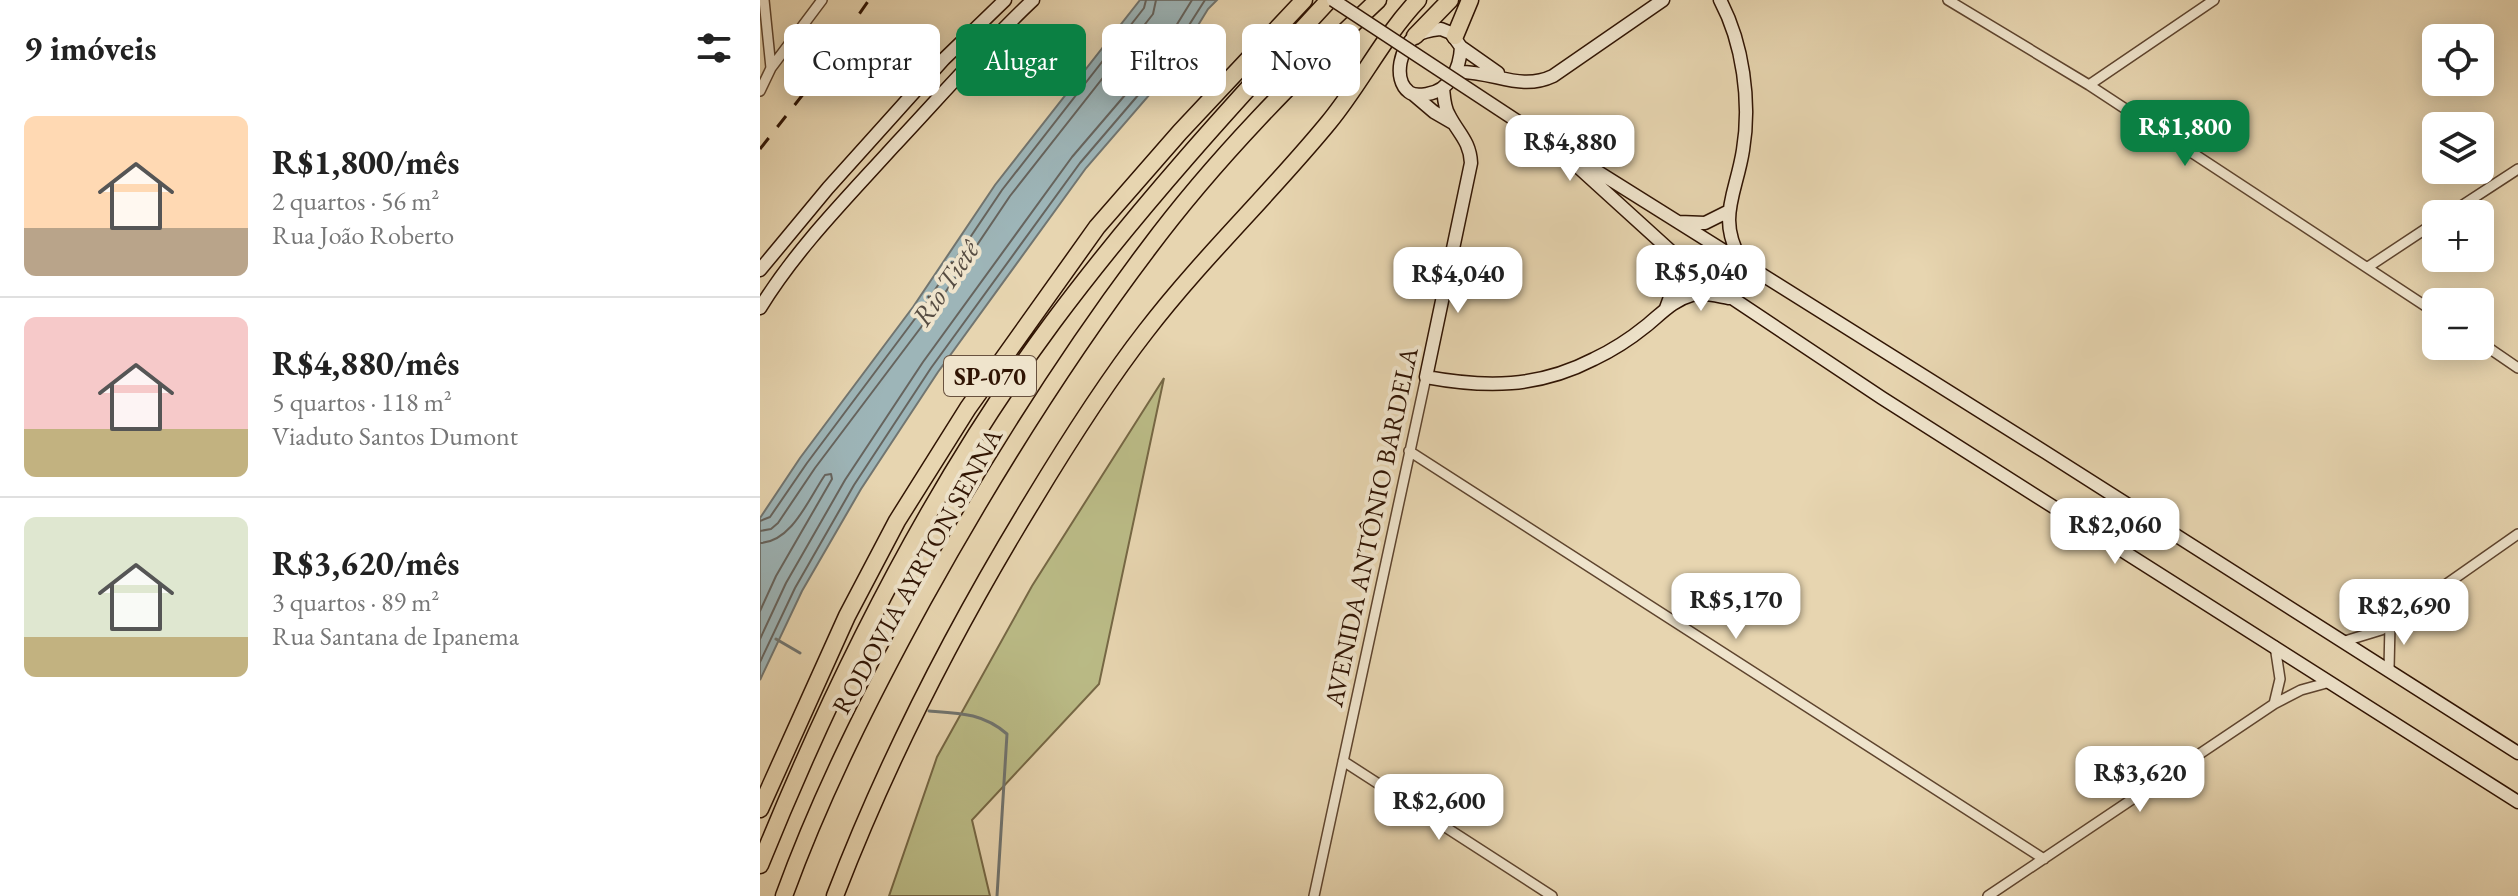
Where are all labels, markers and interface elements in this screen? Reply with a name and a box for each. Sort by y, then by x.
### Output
chip: Comprar [784,24,940,96]
chip: Alugar [956,24,1086,96]
chip: Filtros [1102,24,1226,96]
chip: Novo [1242,24,1360,96]
map controls [2422,24,2494,360]
button: locate [2422,24,2494,96]
text: 9 imóveis [24,26,156,70]
icon: filters [692,26,736,70]
pin: R$1,800 [2111,100,2259,168]
text: R$1,800 [2138,109,2232,143]
button: layers [2422,112,2494,184]
pin: R$4,880 [1496,115,1644,183]
text: R$4,880 [1523,124,1617,158]
text: R$1,800/mês [272,140,459,184]
icon: home [88,148,184,244]
text: 2 quartos · 56 m² [272,184,439,218]
button: + [2422,200,2494,272]
text: Rua João Roberto [272,218,454,252]
water label: Rio Tietê [903,232,987,333]
pin: R$5,040 [1627,245,1775,313]
pin: R$4,040 [1384,247,1532,315]
text: R$5,040 [1654,254,1748,288]
text: R$4,040 [1411,256,1505,290]
button: − [2422,288,2494,360]
text: R$4,880/mês [272,341,459,385]
street label: AVENIDA ANTÔNIO BARDELA [1316,343,1426,711]
icon: home [88,349,184,445]
road number: SP-070 [944,356,1036,396]
text: 5 quartos · 118 m² [272,385,452,419]
text: Viaduto Santos Dumont [272,419,518,453]
street label: RODOVIA AYRTON SENNA [824,421,1010,720]
pin: R$2,060 [2041,498,2189,566]
text: R$2,060 [2068,507,2162,541]
text: R$3,620/mês [272,541,459,585]
icon: home [88,549,184,645]
pin: R$5,170 [1662,573,1810,641]
pin: R$2,690 [2330,579,2478,647]
text: R$5,170 [1689,582,1783,616]
text: 3 quartos · 89 m² [272,585,439,619]
text: R$2,690 [2357,588,2451,622]
text: Rua Santana de Ipanema [272,619,519,653]
pin: R$3,620 [2066,746,2214,814]
text: R$3,620 [2093,755,2187,789]
pin: R$2,600 [1365,774,1513,842]
text: R$2,600 [1392,783,1486,817]

